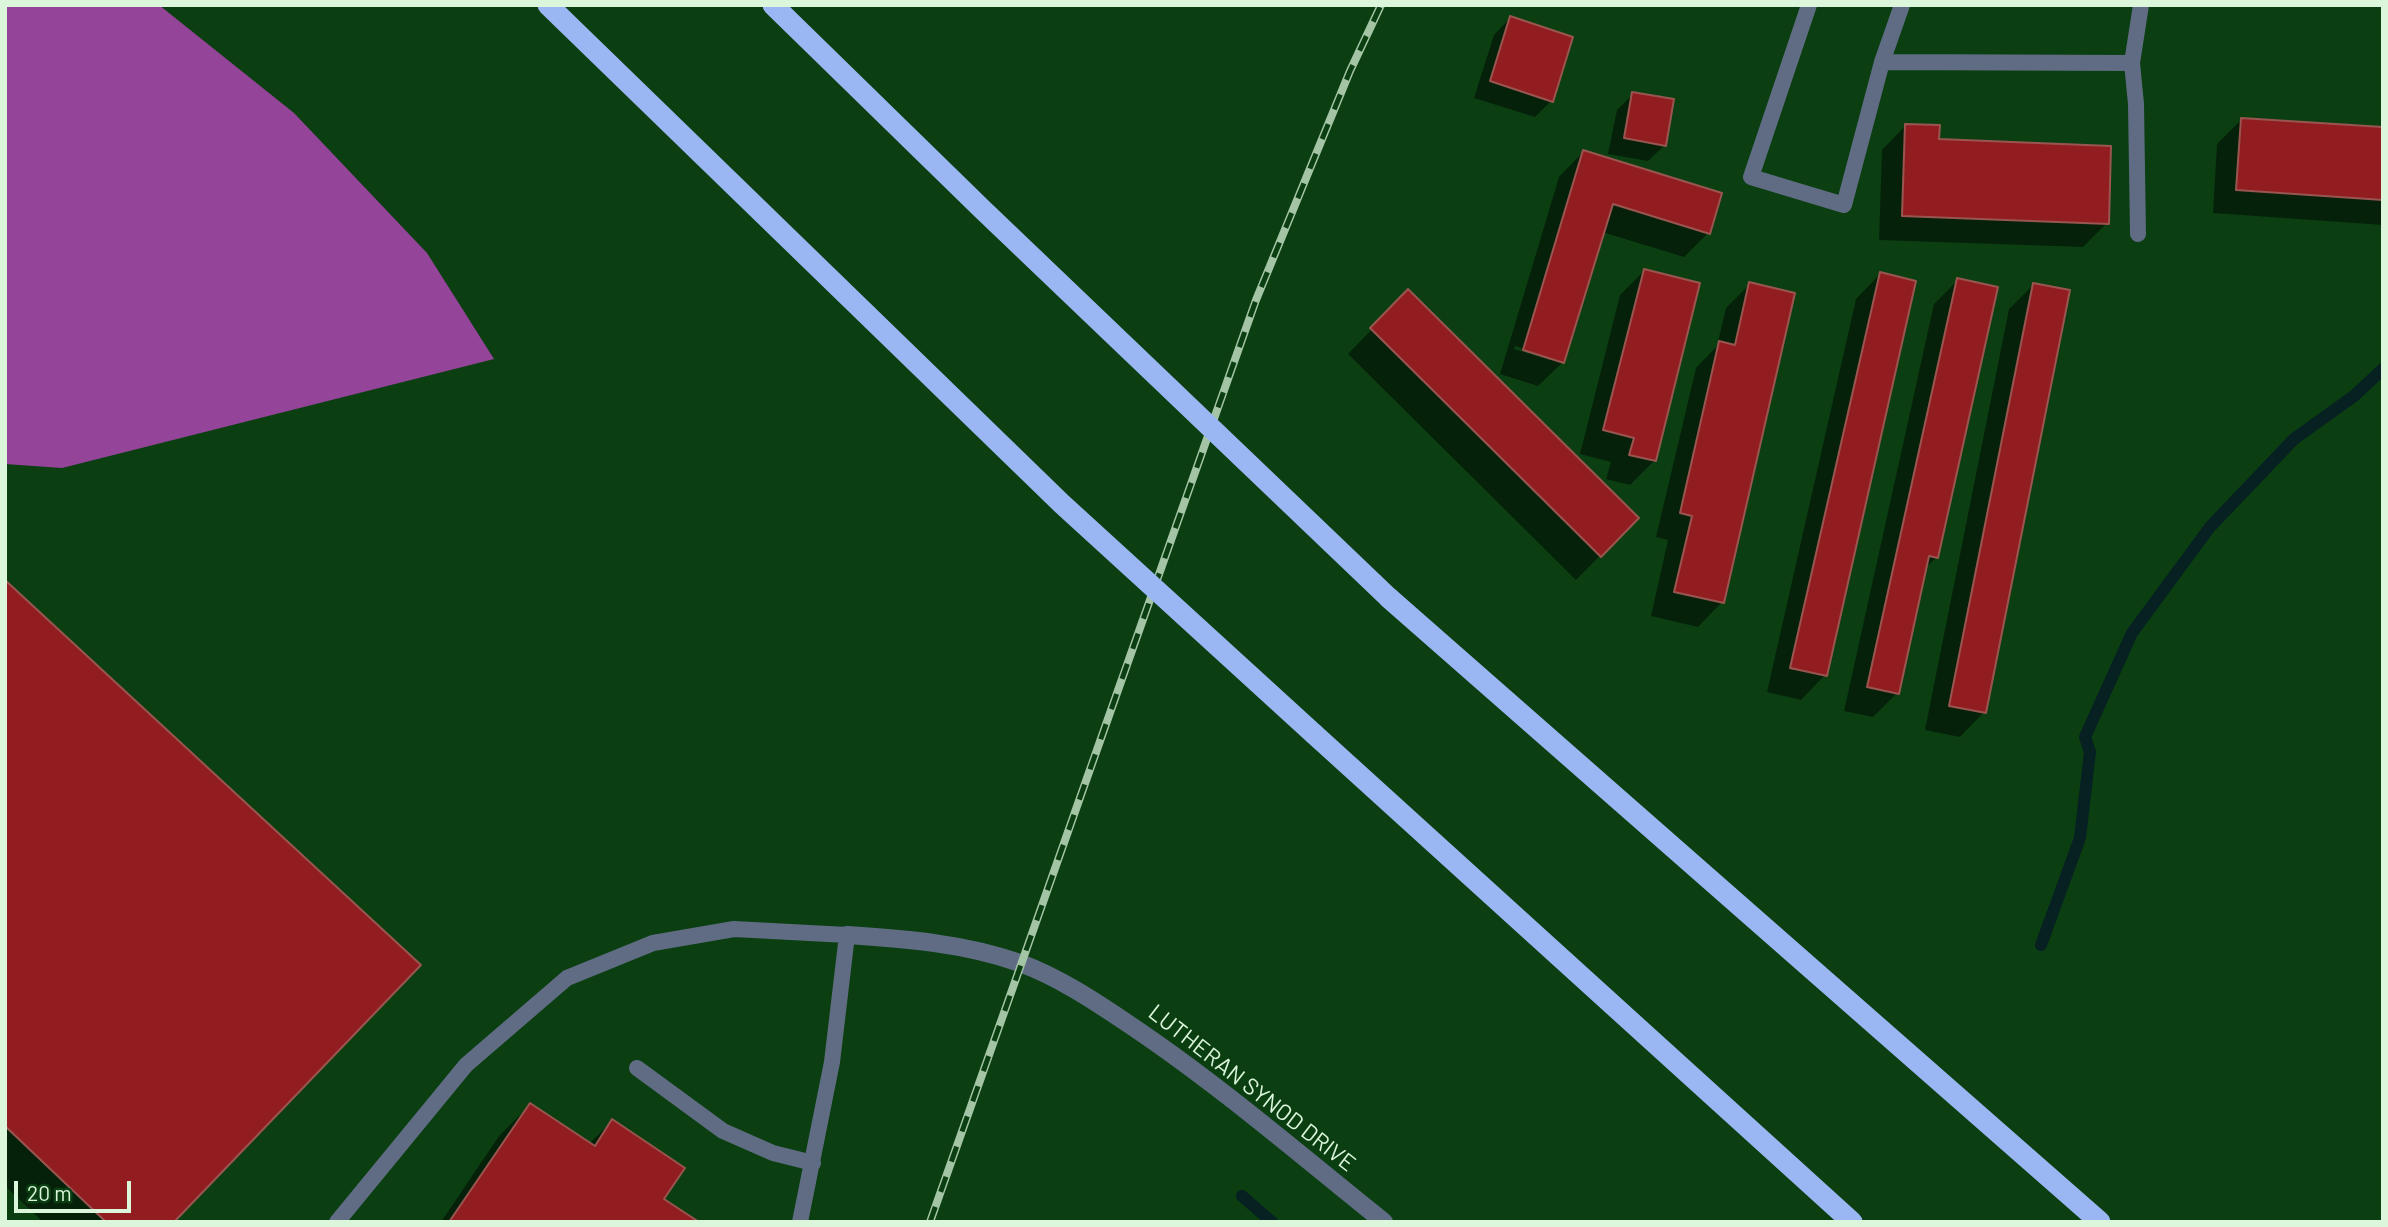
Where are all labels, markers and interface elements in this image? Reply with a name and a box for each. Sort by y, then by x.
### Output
street label: LUTHERAN SYNOD DRIVE [1143,999,1361,1177]
scale bar [18,1168,135,1212]
text: 20 m [27,1180,72,1205]

